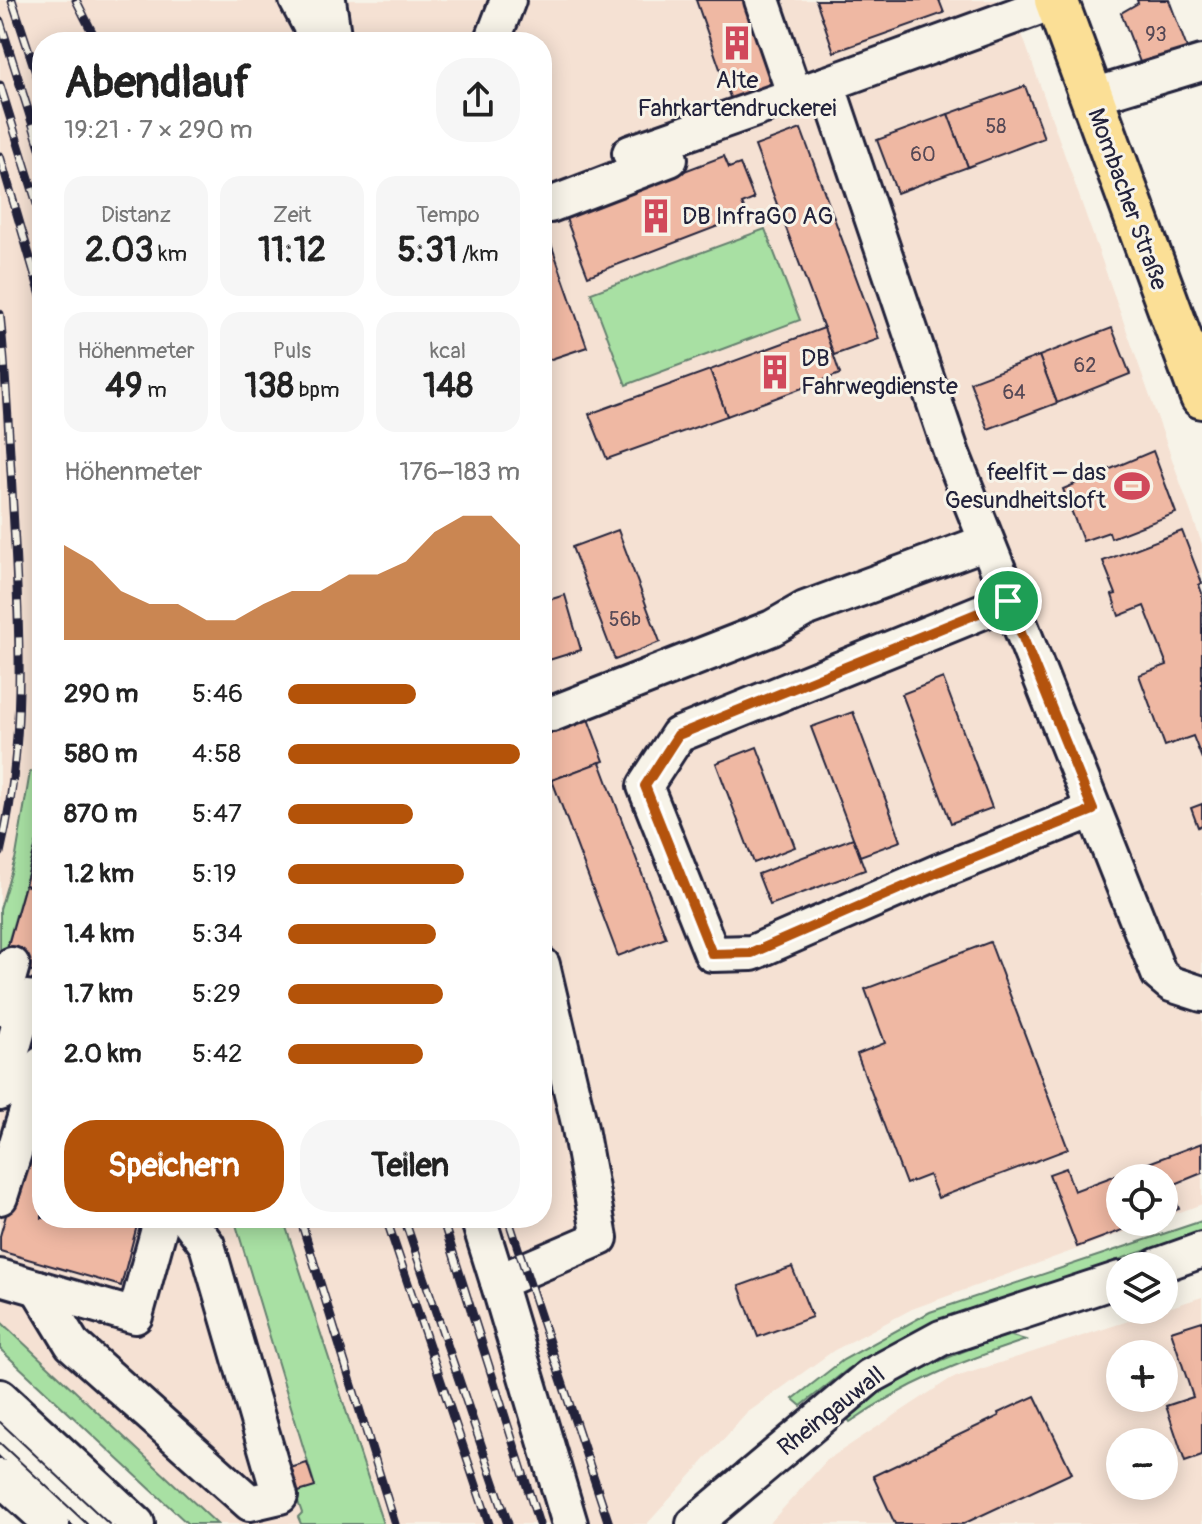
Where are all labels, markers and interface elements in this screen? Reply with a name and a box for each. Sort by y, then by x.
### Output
house number: 93 [1145,22,1167,47]
building icon: Alte Fahrkartendruckerei [718,24,756,62]
text: Abendlauf [64,56,251,111]
button: share [436,58,520,142]
place label: Alte Fahrkartendruckerei [638,66,836,123]
street label: Mombacher Straße [1081,104,1174,294]
text: 19:21 · 7 × 290 m [64,114,253,146]
house number: 58 [986,114,1006,139]
house number: 60 [910,142,936,167]
building icon: DB InfraGO AG [637,197,675,235]
text: Distanz [101,201,171,229]
text: Zeit [273,201,311,229]
text: Tempo [416,201,480,229]
place label: DB InfraGO AG [682,202,834,231]
text: 2.03 [85,229,154,272]
text: 11:12 [258,229,326,272]
text: 5:31 [397,229,457,272]
text: km [154,240,187,268]
text: /km [457,240,499,268]
text: Höhenmeter [77,337,195,365]
text: Puls [273,337,311,365]
text: kcal [430,337,466,365]
place label: DB Fahrwegdienste [801,344,958,401]
building icon: DB Fahrwegdienste [756,353,794,391]
house number: 62 [1074,353,1096,378]
text: 49 [105,365,142,408]
text: 138 [245,365,294,408]
text: 148 [423,365,473,408]
text: m [142,376,167,404]
text: bpm [294,376,339,404]
house number: 64 [1002,380,1026,405]
text: Höhenmeter [64,456,202,488]
text: 176–183 m [399,456,520,488]
place label: feelfit – das Gesundheitsloft [945,458,1106,515]
sports icon: feelfit – das Gesundheitsloft [1113,467,1151,505]
pin [974,567,1042,635]
icon: arrive [986,579,1030,623]
house number: 56b [609,607,641,632]
text: 290 m [64,678,138,710]
text: 5:46 [192,678,243,710]
text: 580 m [64,738,138,770]
text: 4:58 [192,738,241,770]
text: 870 m [64,798,137,830]
text: 5:47 [192,798,242,830]
text: 1.2 km [64,858,134,890]
text: 5:19 [192,858,237,890]
text: 1.4 km [64,918,135,950]
text: 5:34 [192,918,243,950]
text: 1.7 km [64,978,133,1010]
text: 5:29 [192,978,241,1010]
text: 2.0 km [64,1038,142,1070]
text: 5:42 [192,1038,243,1070]
button: Speichern [64,1120,284,1212]
button: Teilen [300,1120,520,1212]
map controls [1106,1164,1178,1500]
button: locate [1106,1164,1178,1236]
button: layers [1106,1252,1178,1324]
button: + [1106,1340,1178,1412]
street label: Rheingauwall [772,1360,891,1462]
button: − [1106,1428,1178,1500]

